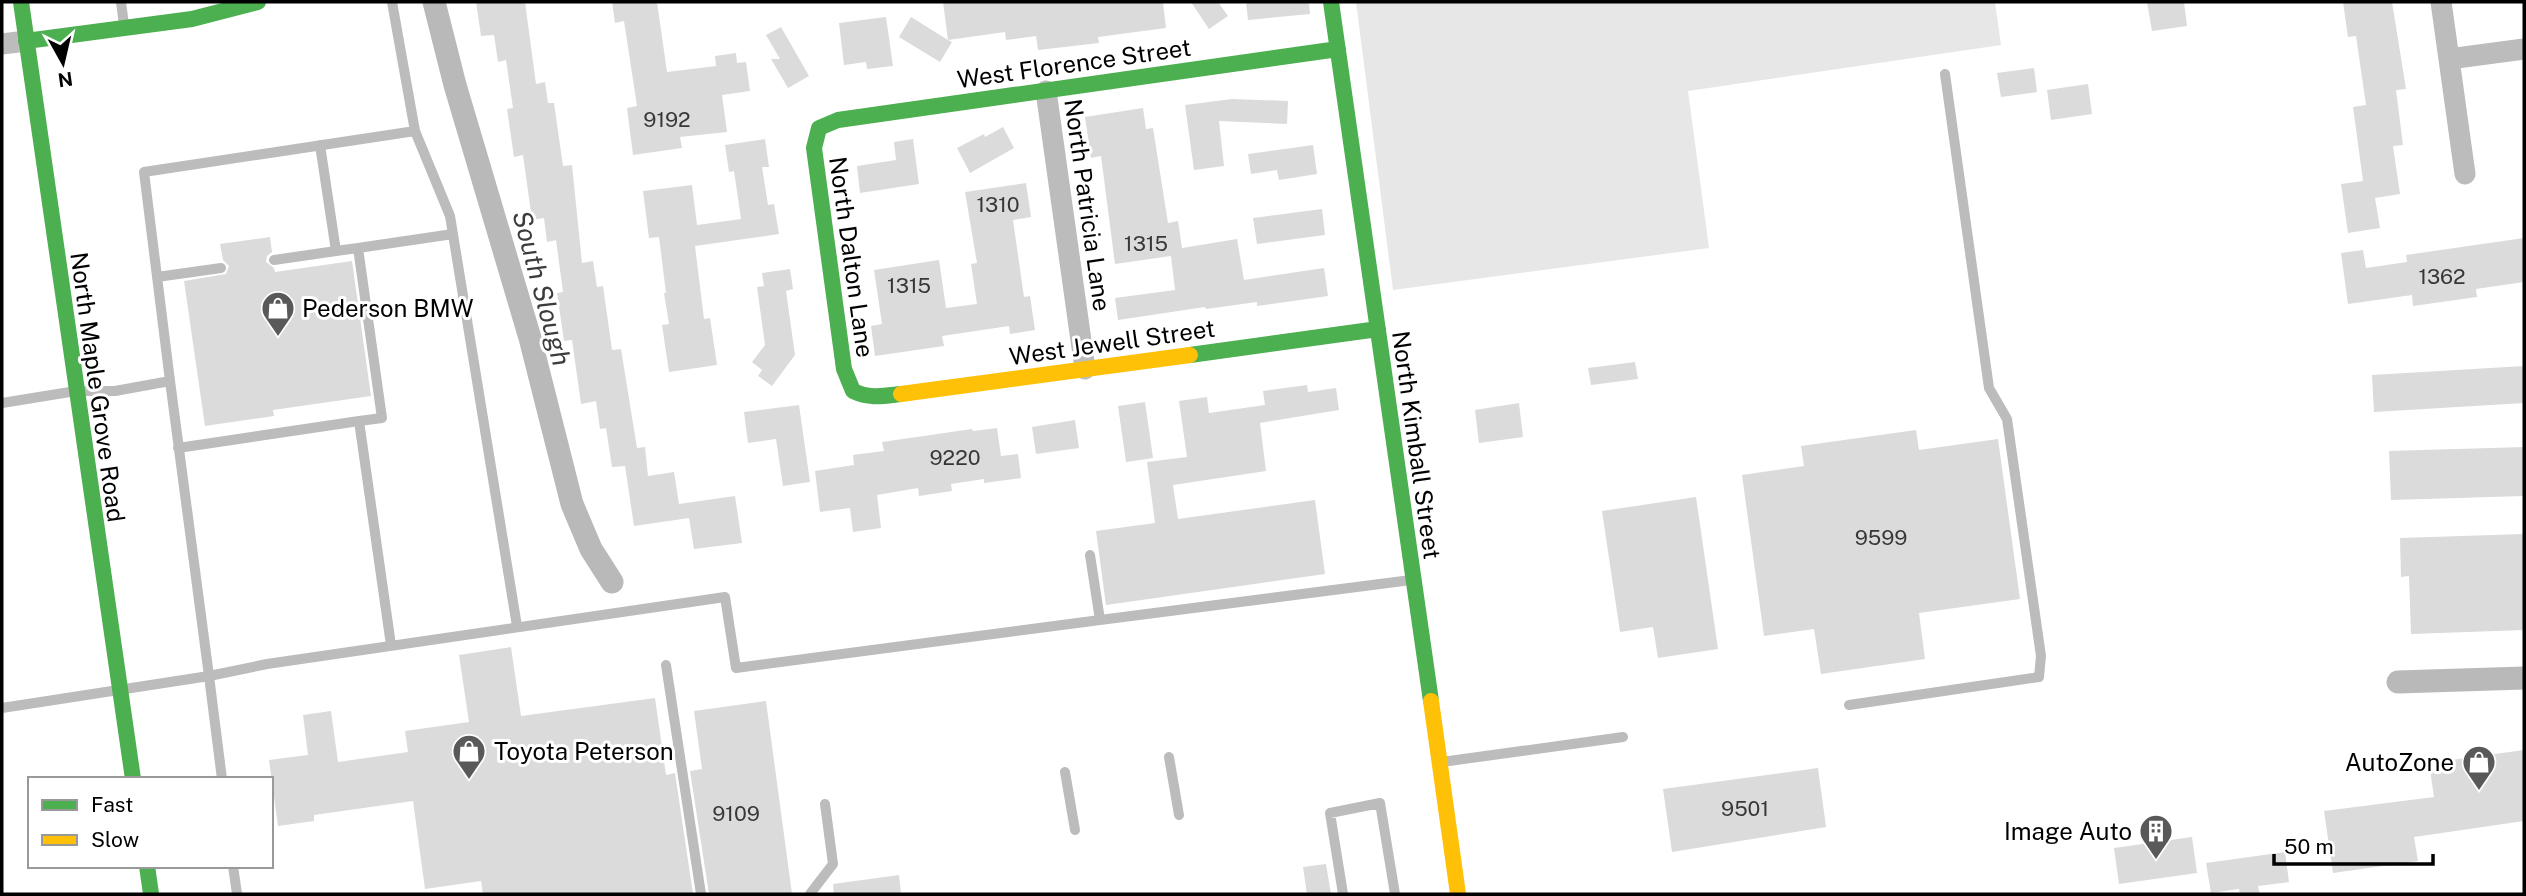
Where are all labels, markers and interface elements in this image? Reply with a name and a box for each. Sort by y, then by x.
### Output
north arrow [28,28,98,98]
street label: West Florence Street [955,33,1193,93]
text: N [56,68,74,92]
street label: North Patricia Lane [1059,97,1117,313]
house number: 9192 [643,107,691,132]
street label: North Dalton Lane [824,155,880,359]
house number: 1310 [976,192,1020,217]
water label: South Slough [506,207,578,369]
house number: 1315 [1124,231,1168,256]
street label: North Maple Grove Road [65,250,131,524]
house number: 1362 [2418,264,2466,289]
house number: 1315 [887,273,931,298]
shop icon: Pederson BMW [259,289,297,338]
place label: Pederson BMW [302,294,474,322]
street label: West Jewell Street [1007,314,1217,370]
street label: North Kimball Street [1387,329,1447,561]
house number: 9220 [930,445,981,470]
house number: 9599 [1855,525,1907,550]
shop icon: Toyota Peterson [450,732,488,781]
place label: Toyota Peterson [494,737,674,765]
shop icon: AutoZone [2460,743,2498,792]
place label: AutoZone [2345,748,2454,776]
legend [28,777,273,868]
text: Fast [91,792,133,817]
house number: 9501 [1721,796,1769,821]
house number: 9109 [712,801,760,826]
building icon: Image Auto [2137,812,2175,861]
place label: Image Auto [2004,817,2132,845]
scale bar [2274,822,2433,866]
text: Slow [91,827,139,852]
text: 50 m [2284,834,2334,859]

